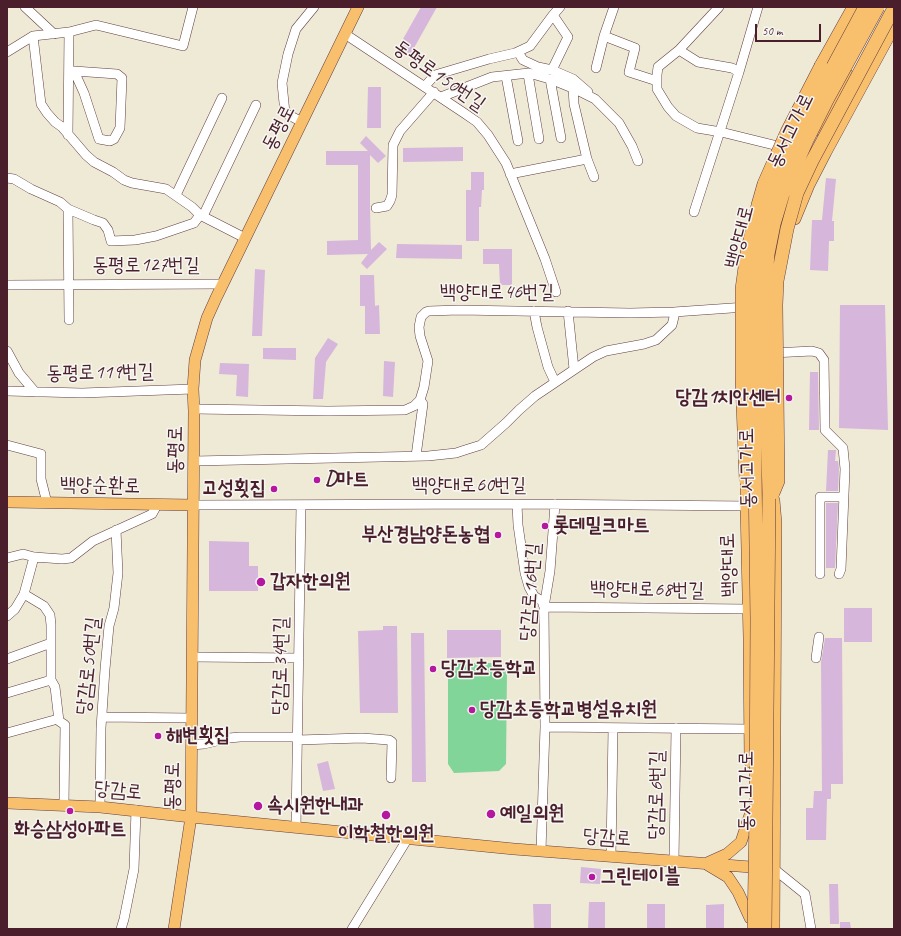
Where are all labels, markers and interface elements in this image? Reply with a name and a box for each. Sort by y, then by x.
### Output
scale bar [757,16,823,42]
text: 50 m [762,23,782,39]
street label: 동평로150번길 [388,35,490,117]
street label: 동서고가로 [763,90,819,172]
street label: 동평로 [257,101,301,155]
street label: 백양대로 [721,203,759,271]
street label: 동평로127번길 [92,254,200,278]
street label: 백양대로46번길 [440,281,554,305]
street label: 동평로119번길 [46,360,154,386]
place label: 당감1치안센터 [675,386,781,410]
marker: 당감1치안센터 [784,393,794,403]
street label: 동평로 [164,426,188,474]
street label: 동서고가로 [735,428,761,508]
place label: D마트 [325,468,369,492]
street label: 백양순환로 [60,473,140,499]
street label: 백양대로60번길 [412,474,526,498]
marker: D마트 [312,475,322,485]
place label: 고성횟집 [202,477,266,501]
marker: 고성횟집 [269,484,279,494]
place label: 롯데밀크마트 [553,514,650,538]
marker: 롯데밀크마트 [540,521,550,531]
place label: 부산경남양돈농협 [361,523,490,547]
marker: 부산경남양돈농협 [493,530,503,540]
street label: 백양대로 [716,532,742,598]
street label: 당감로16번길 [516,542,546,642]
place label: 갑자한의원 [270,570,350,594]
marker: 갑자한의원 [255,576,267,588]
street label: 백양대로68번길 [590,577,704,603]
street label: 당감로50번길 [72,616,106,716]
street label: 당감로34번길 [268,617,294,715]
place label: 당감초등학교 [441,657,538,681]
marker: 당감초등학교 [428,664,438,674]
place label: 당감초등학교병설유치원 [480,698,657,722]
marker: 당감초등학교병설유치원 [467,705,477,715]
place label: 해변횟집 [166,724,230,748]
marker: 해변횟집 [153,731,163,741]
street label: 당감로6번길 [644,750,670,840]
street label: 동서고가로 [735,751,759,831]
street label: 동평로 [161,762,185,810]
street label: 당감로 [93,777,143,805]
place label: 속시원한내과 [267,794,364,818]
marker: 속시원한내과 [252,800,264,812]
place label: 예일의원 [500,802,564,826]
marker: 화승삼성아파트 [65,806,75,816]
marker: 예일의원 [485,808,497,820]
marker: 이학철한의원 [380,809,392,821]
place label: 화승삼성아파트 [14,818,126,842]
place label: 이학철한의원 [338,822,434,846]
street label: 당감로 [582,824,632,852]
place label: 그린테이블 [600,865,680,889]
marker: 그린테이블 [587,872,597,882]

